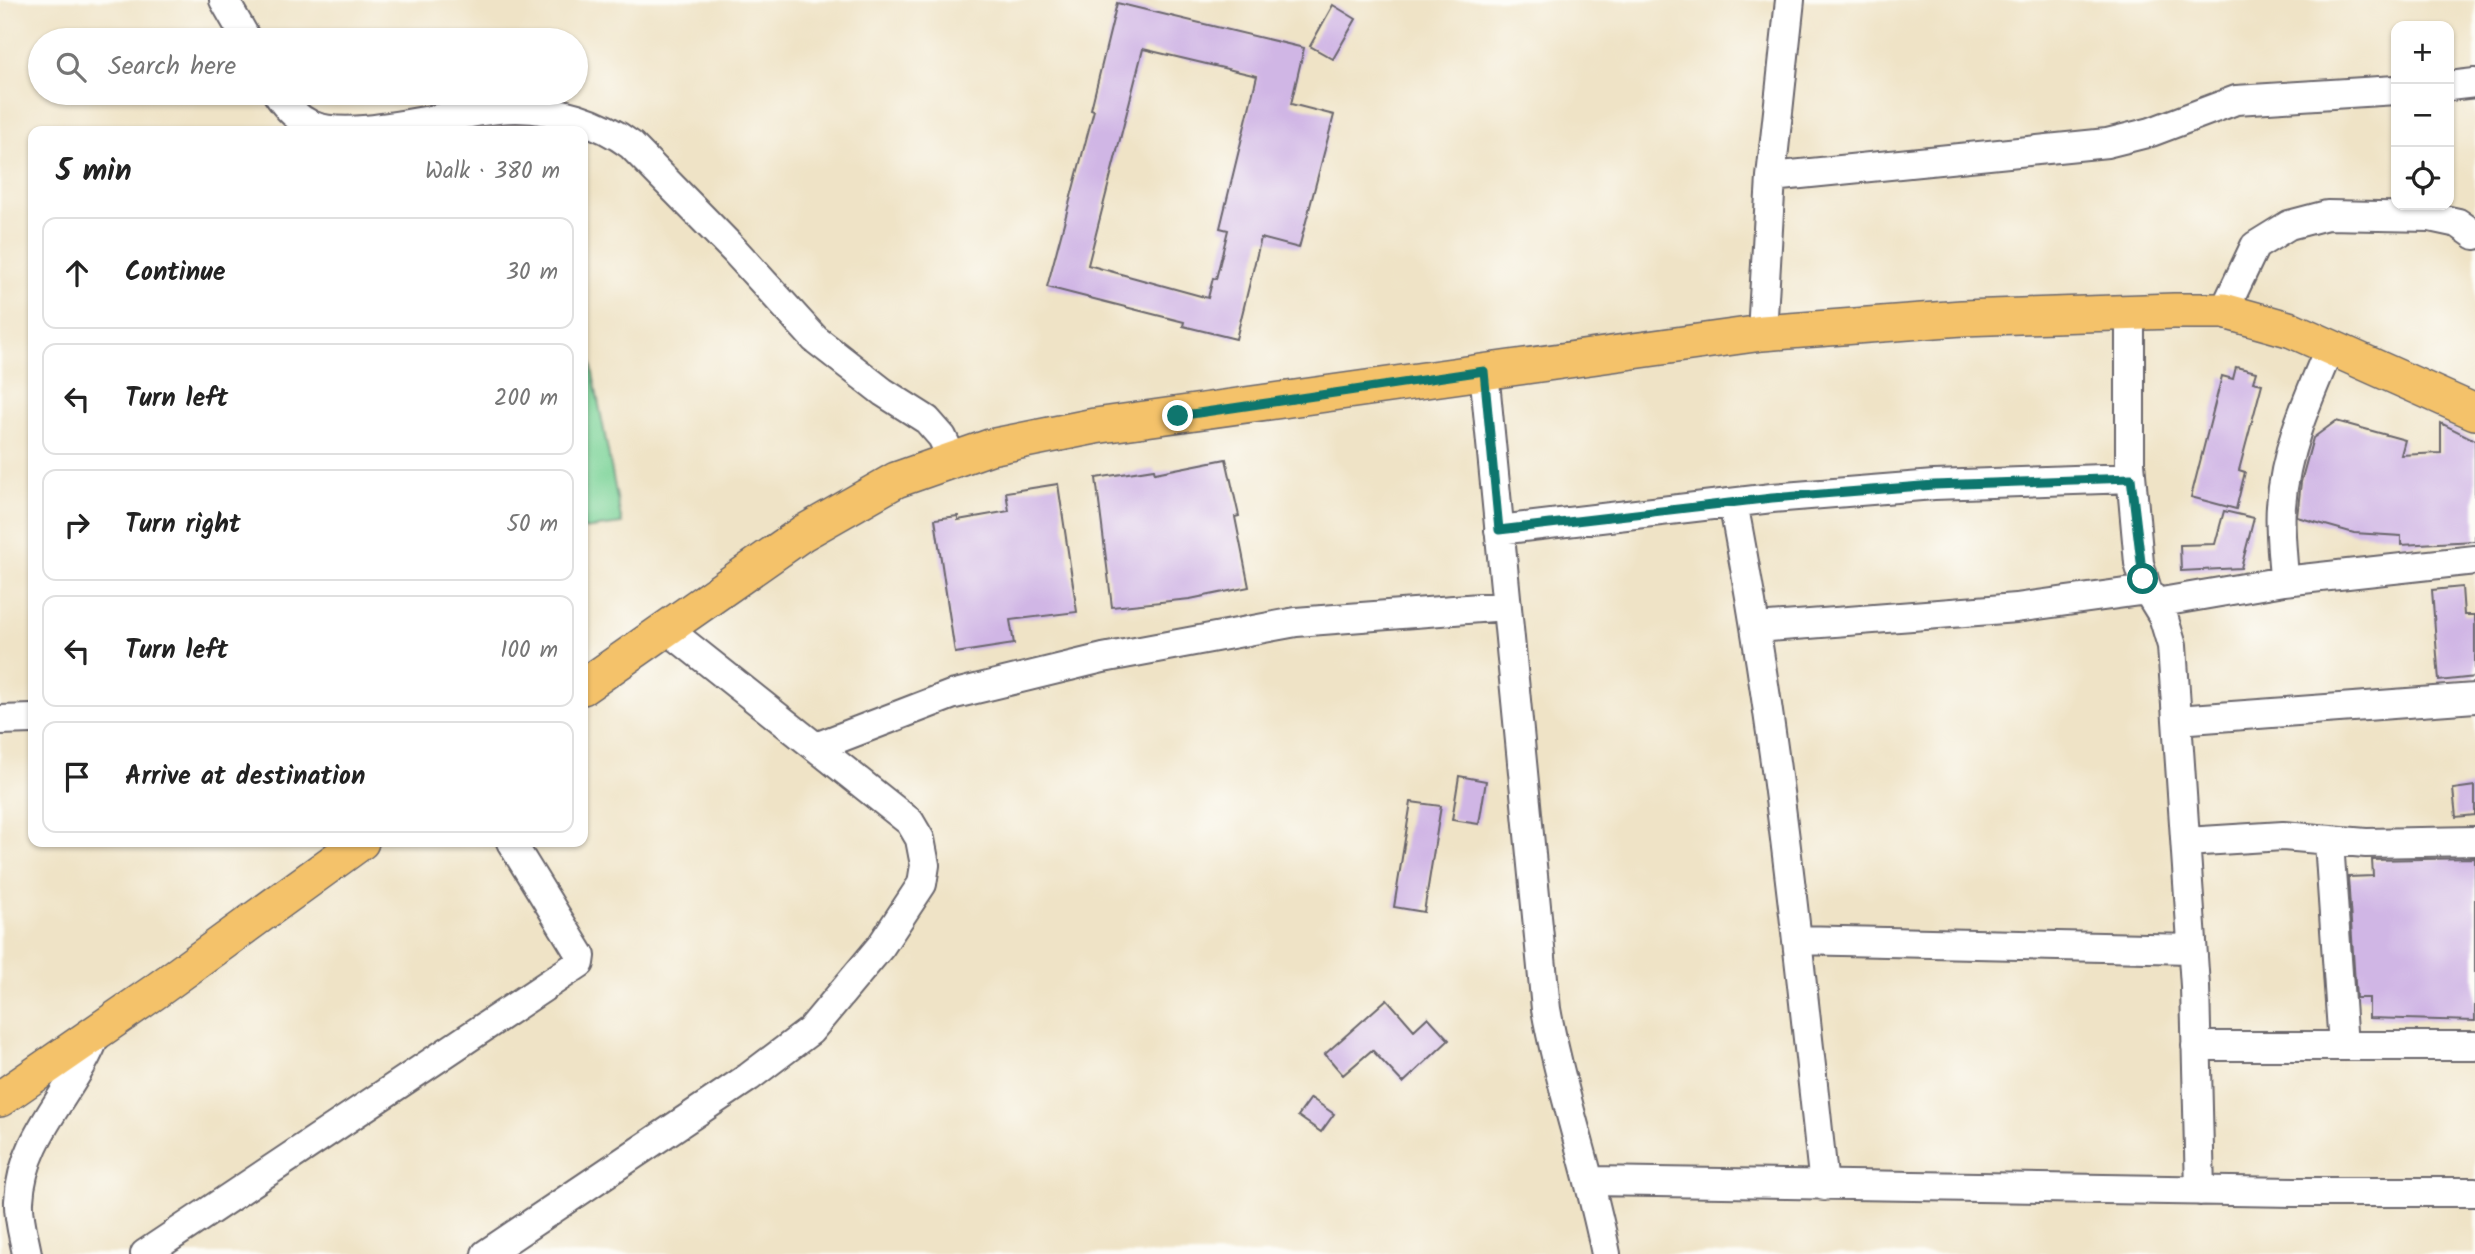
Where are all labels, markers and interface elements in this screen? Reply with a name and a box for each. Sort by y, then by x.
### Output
map controls [2391,21,2454,210]
button: + [2391,21,2454,84]
search box [28,28,588,105]
text: Search here [108,46,236,88]
icon: search [52,48,90,86]
button: − [2391,84,2454,147]
button: locate [2391,147,2454,210]
text: 5 min [56,148,132,196]
text: Walk · 380 m [425,154,560,190]
text: Continue [125,252,226,294]
icon: ahead [58,254,96,292]
text: 30 m [506,255,558,291]
text: Turn left [125,378,228,420]
icon: left [58,380,96,418]
text: 200 m [494,381,558,417]
route end [1162,400,1193,431]
text: Turn right [125,504,241,546]
icon: right [58,506,96,544]
text: 50 m [507,507,558,543]
route start [2127,563,2158,594]
text: Turn left [125,630,228,672]
icon: left [58,632,96,670]
text: 100 m [500,633,558,669]
text: Arrive at destination [125,756,365,798]
icon: arrive [58,758,96,796]

